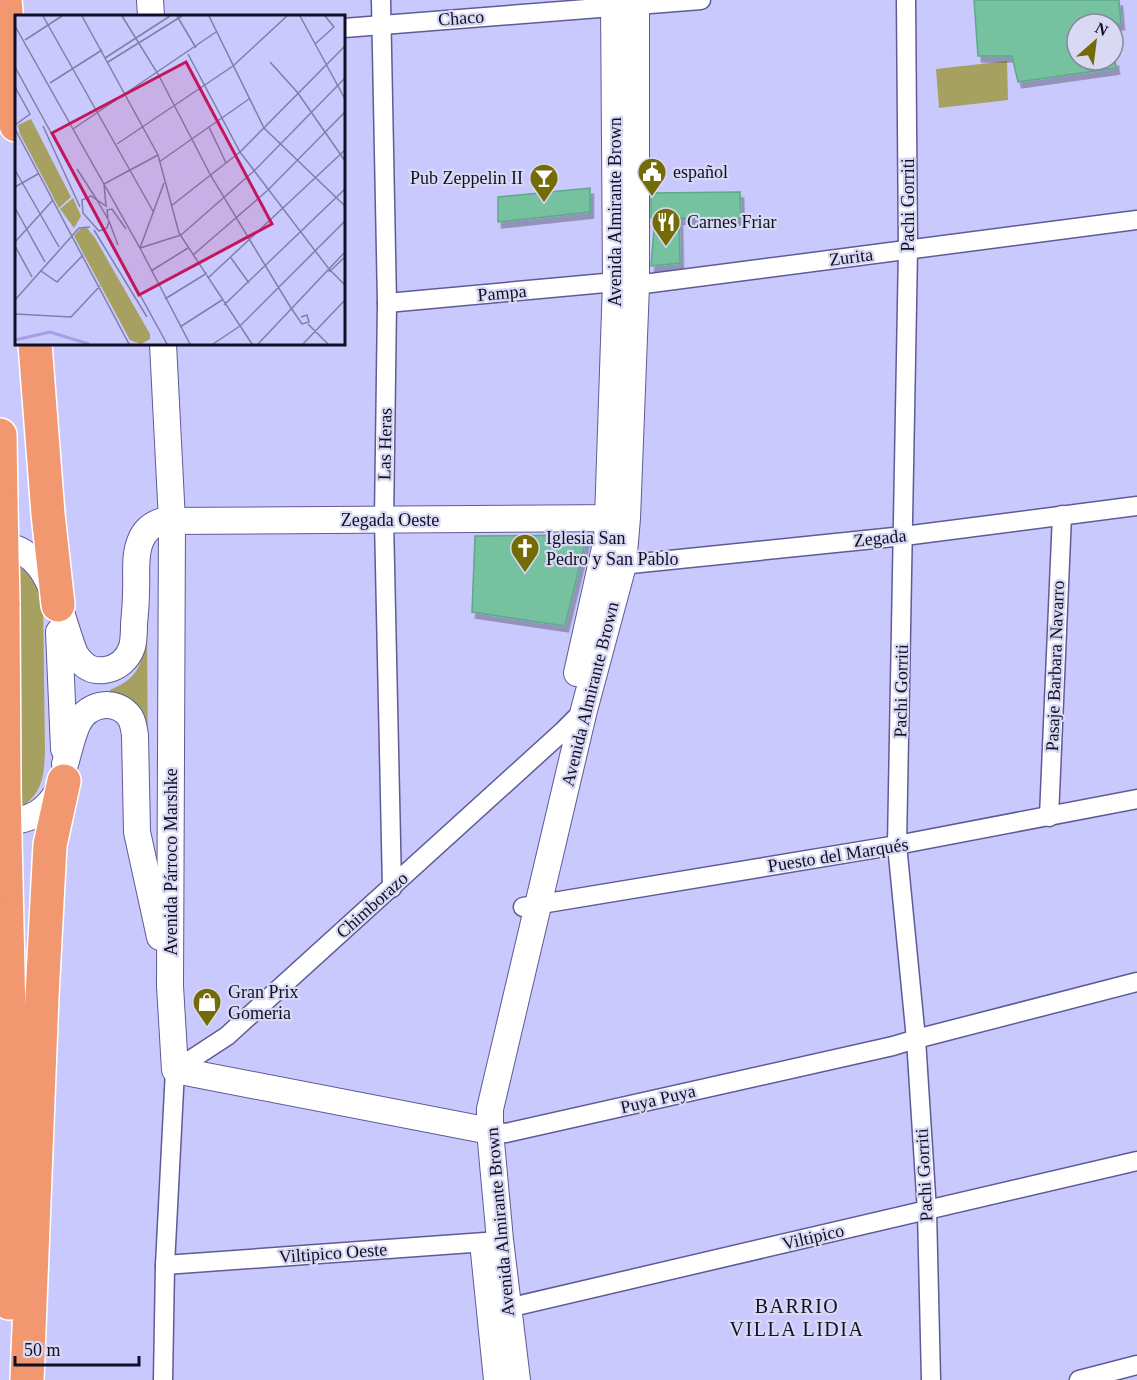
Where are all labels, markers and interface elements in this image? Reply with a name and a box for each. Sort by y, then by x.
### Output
street label: Chaco [437,6,485,30]
north arrow [1065,12,1125,72]
inset map [15,15,345,345]
text: N [1093,19,1111,40]
street label: Avenida Almirante Brown [605,117,625,307]
public building icon: español [636,156,668,198]
street label: Pachi Gorriti [898,158,918,252]
bar icon: Pub Zeppelin II [528,162,560,204]
place label: español [673,162,728,182]
place label: Pub Zeppelin II [410,168,523,188]
restaurant icon: Carnes Friar [650,206,682,248]
place label: Carnes Friar [687,212,776,232]
street label: Zurita [828,244,874,270]
street label: Pampa [477,281,527,305]
street label: Las Heras [374,408,396,480]
street label: Zegada Oeste [341,510,439,530]
street label: Zegada [853,525,907,551]
place label: Iglesia San Pedro y San Pablo [546,528,679,569]
church icon: Iglesia San Pedro y San Pablo [509,532,541,574]
street label: Pasaje Barbara Navarro [1042,580,1068,752]
street label: Avenida Almirante Brown [557,600,623,788]
street label: Pachi Gorriti [890,644,912,738]
street label: Avenida Párroco Marshke [161,768,181,956]
street label: Puesto del Marqués [766,834,910,876]
street label: Chimborazo [332,868,412,942]
place label: Gran Prix Gomeria [228,982,299,1023]
shop icon: Gran Prix Gomeria [191,986,223,1028]
street label: Puya Puya [618,1081,698,1117]
street label: Avenida Almirante Brown [482,1127,518,1317]
street label: Pachi Gorriti [912,1128,936,1222]
street label: Viltipico [780,1220,846,1254]
street label: Viltipico Oeste [278,1239,388,1267]
district label: BARRIO VILLA LIDIA [730,1295,864,1340]
scale bar [15,1329,140,1367]
text: 50 m [24,1340,61,1360]

